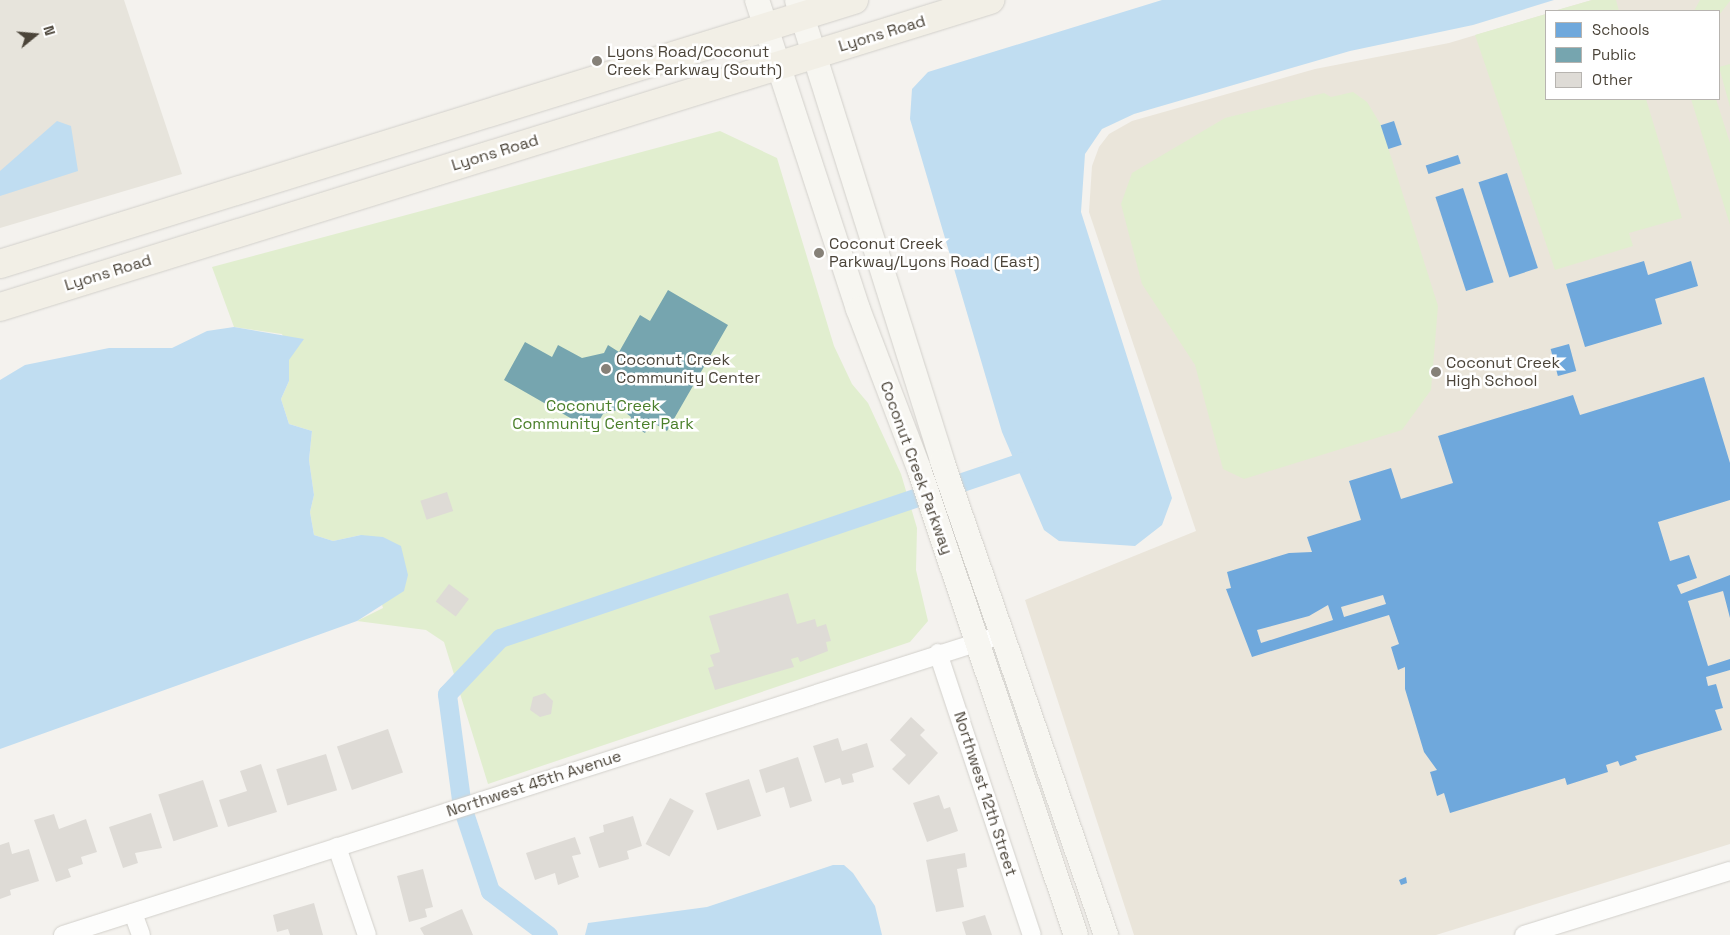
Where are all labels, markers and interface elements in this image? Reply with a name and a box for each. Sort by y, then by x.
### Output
north arrow [10,10,60,60]
legend [1545,10,1720,100]
street label: Lyons Road [836,12,928,56]
text: Schools [1592,20,1649,39]
text: N [39,23,59,38]
place label: Lyons Road/Coconut Creek Parkway (South) [607,42,782,80]
text: Public [1592,45,1636,64]
marker: Lyons Road/Coconut Creek Parkway (South) [591,55,603,67]
text: Other [1592,70,1633,89]
street label: Lyons Road [449,131,541,175]
place label: Coconut Creek Parkway/Lyons Road (East) [829,234,1040,272]
marker: Coconut Creek Parkway/Lyons Road (East) [813,247,825,259]
street label: Lyons Road [62,251,154,295]
place label: Coconut Creek Community Center [616,350,760,388]
place label: Coconut Creek High School [1446,353,1560,391]
marker: Coconut Creek Community Center [600,363,612,375]
marker: Coconut Creek High School [1430,366,1442,378]
street label: Coconut Creek Parkway [876,379,956,557]
park label: Coconut Creek Community Center Park [512,396,694,434]
street label: Northwest 12th Street [949,709,1021,879]
street label: Northwest 45th Avenue [444,747,624,821]

